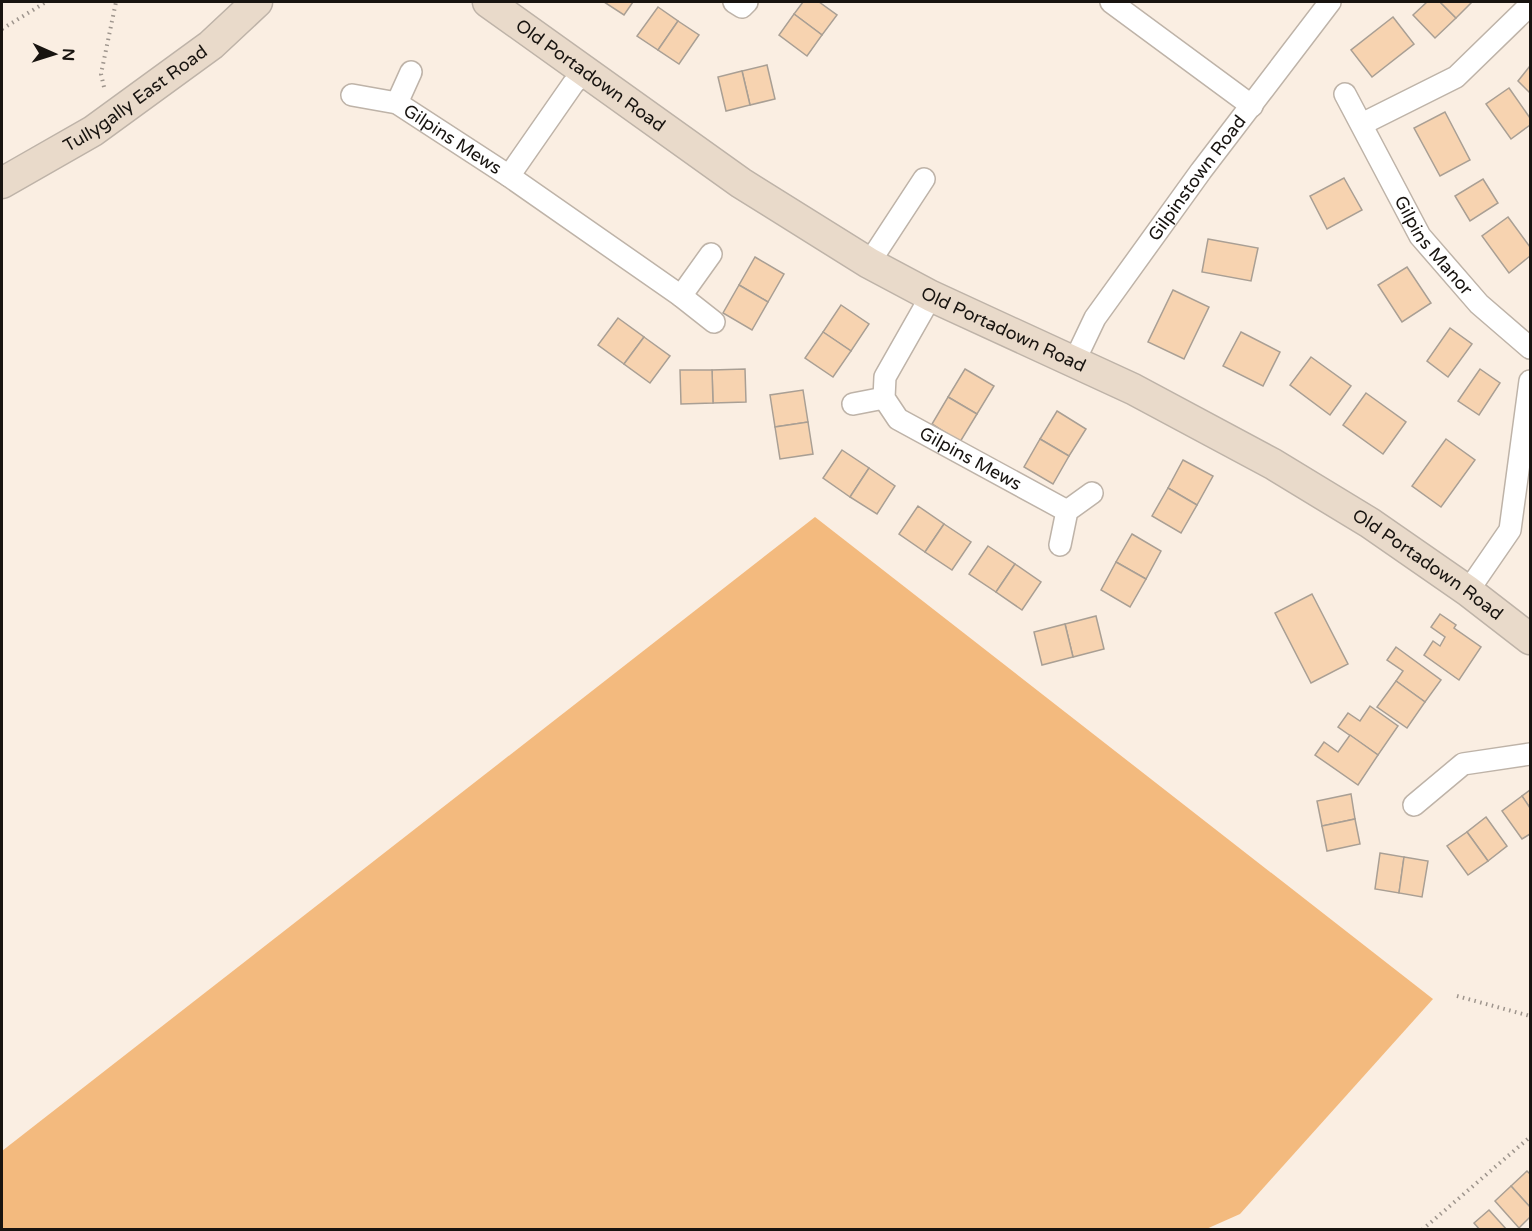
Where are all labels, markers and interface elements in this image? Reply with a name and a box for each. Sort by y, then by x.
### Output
street label: Old Portadown Road [511,14,670,136]
north arrow [24,24,84,84]
street label: Tullygally East Road [59,40,212,157]
text: N [58,48,78,62]
street label: Gilpins Mews [399,99,506,179]
street label: Gilpinstown Road [1143,111,1251,245]
street label: Gilpins Manor [1390,192,1477,300]
street label: Old Portadown Road [917,282,1089,377]
street label: Gilpins Mews [916,422,1025,495]
street label: Old Portadown Road [1348,504,1507,625]

